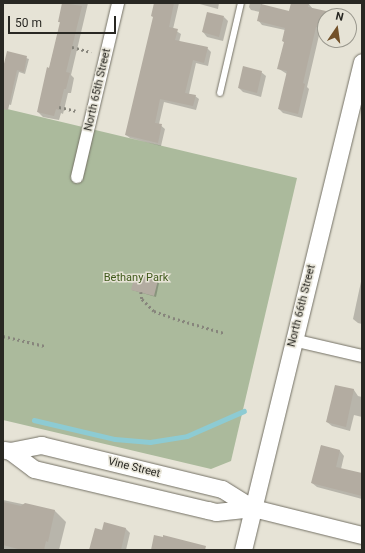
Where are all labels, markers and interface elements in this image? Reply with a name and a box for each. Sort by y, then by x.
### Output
scale bar [10,8,118,34]
north arrow [317,8,357,48]
text: N [334,10,345,24]
text: 50 m [15,16,42,30]
street label: North 65th Street [82,47,114,133]
street label: North 66th Street [285,264,319,348]
park label: Bethany Park [104,271,168,285]
street label: Vine Street [107,455,161,481]

